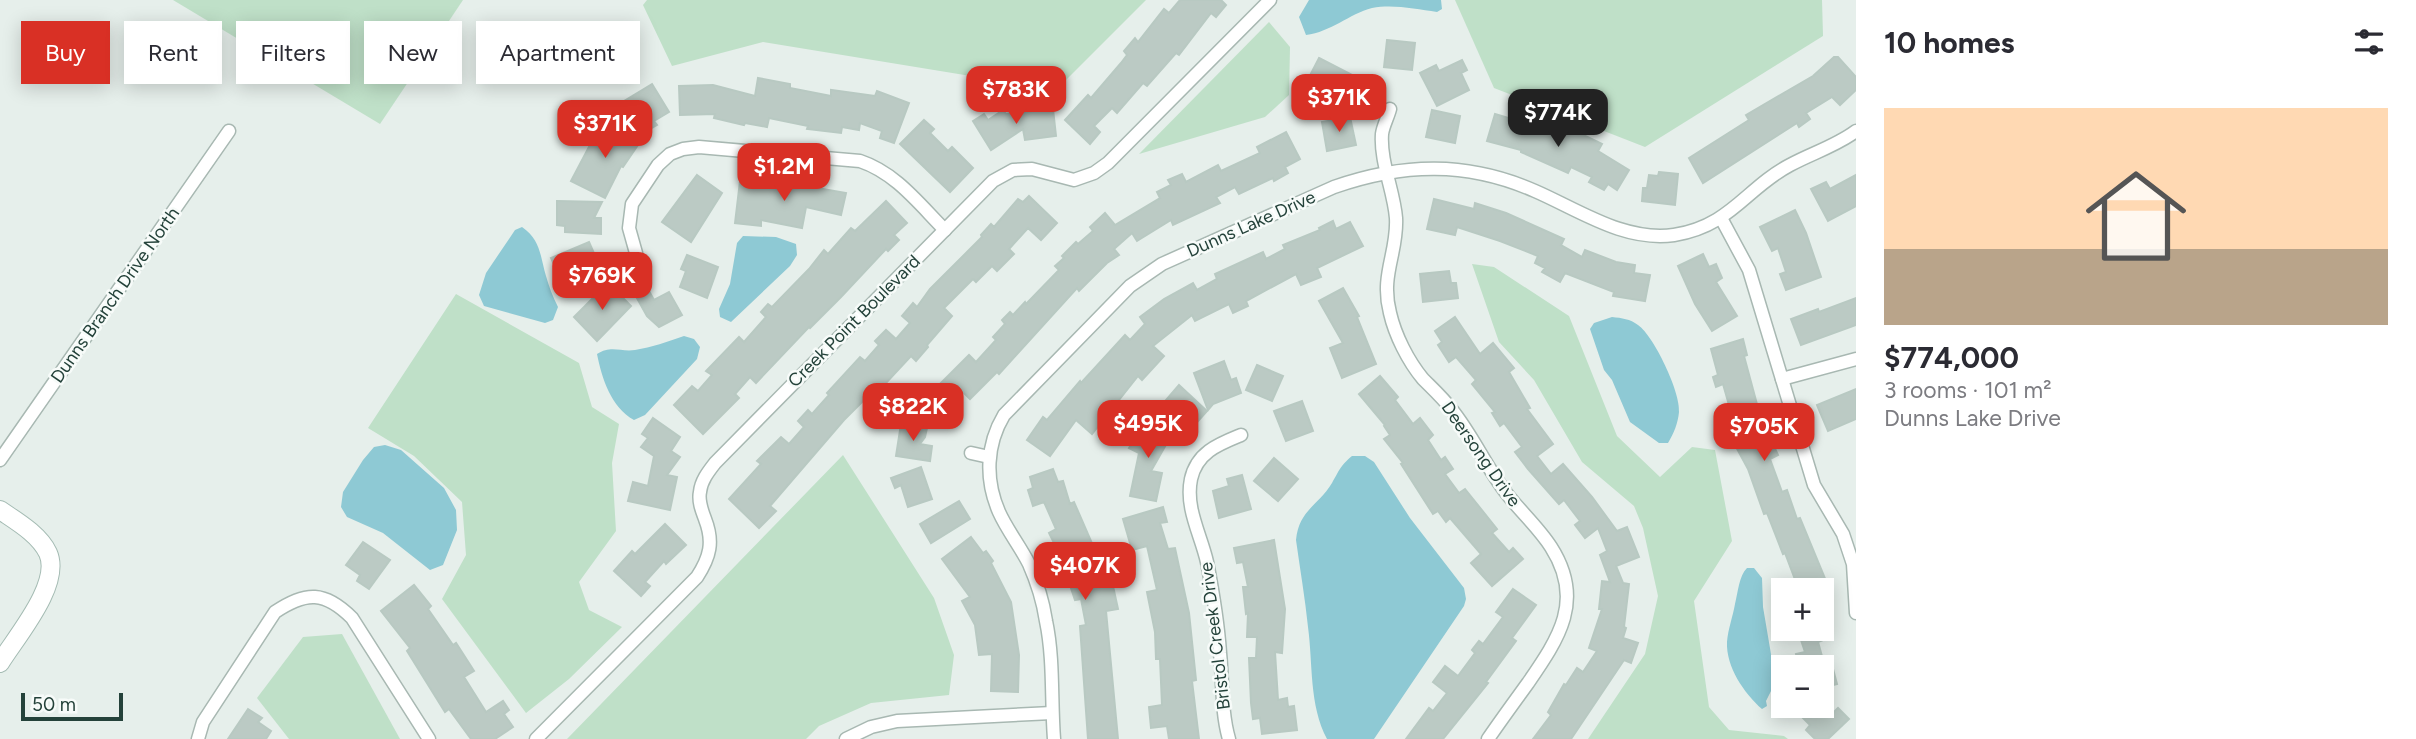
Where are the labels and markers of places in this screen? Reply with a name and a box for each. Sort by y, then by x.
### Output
pin: $783K [967,66,1065,126]
pin: $371K [1290,74,1388,134]
pin: $774K [1509,90,1607,149]
pin: $371K [556,100,654,160]
pin: $1.2M [735,144,833,203]
pin: $769K [553,252,651,312]
pin: $822K [864,384,962,443]
pin: $495K [1099,400,1197,460]
pin: $705K [1715,404,1813,463]
pin: $407K [1036,542,1134,602]

